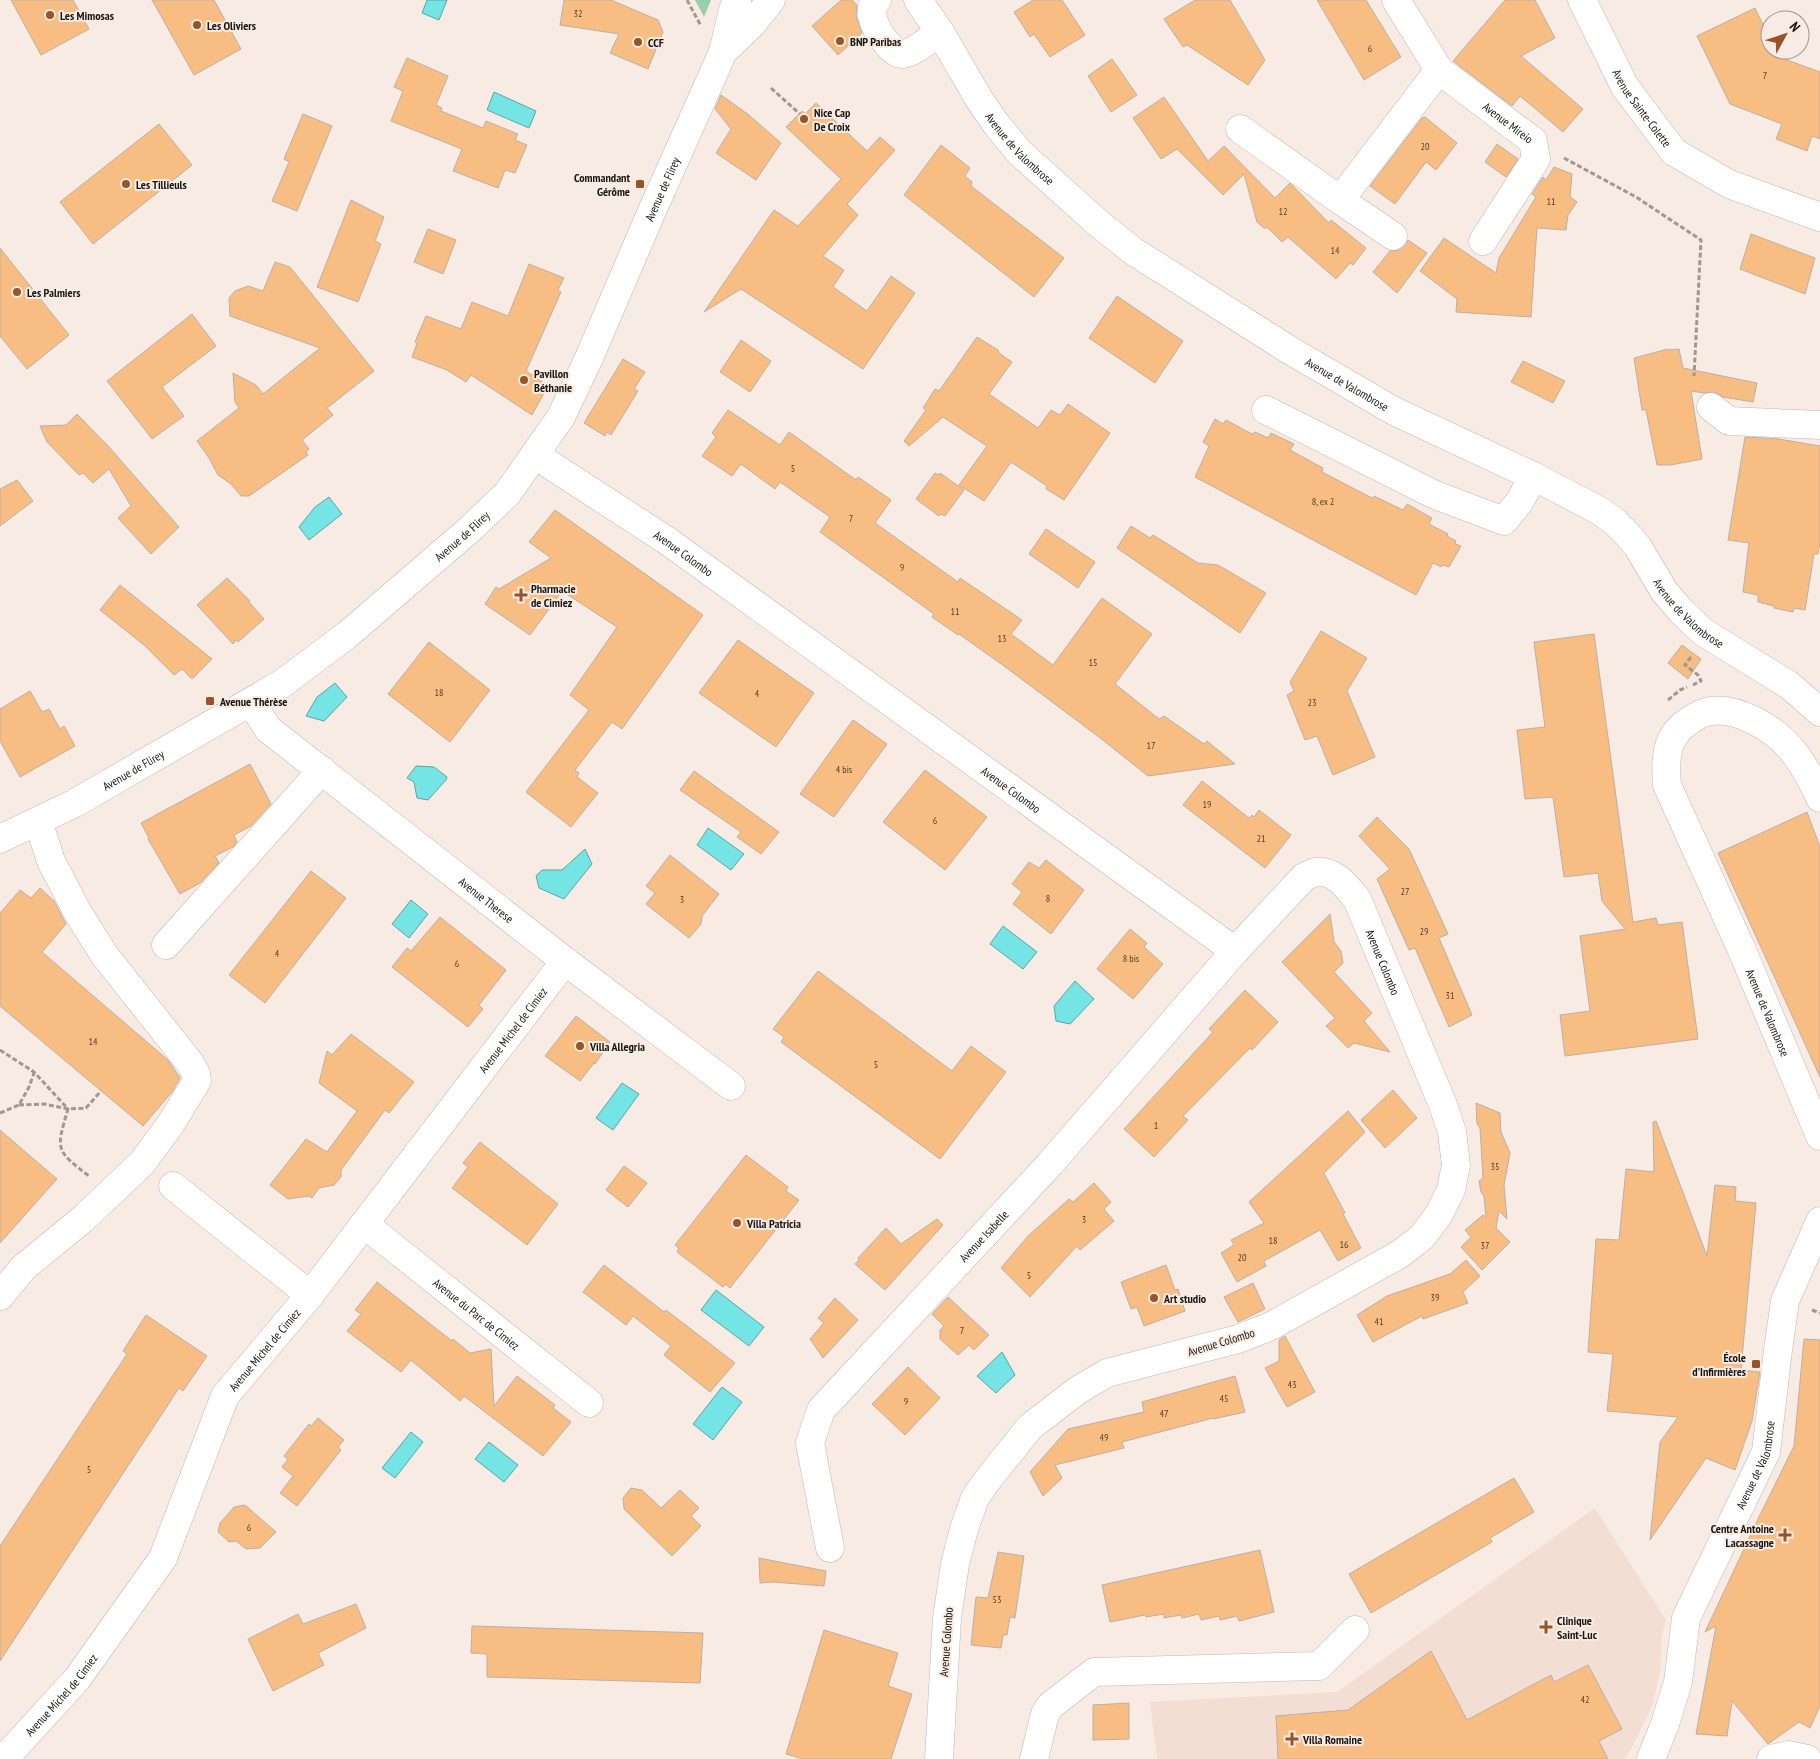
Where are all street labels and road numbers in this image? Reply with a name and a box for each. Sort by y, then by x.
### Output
street label: Avenue Sainte-Colette [1610,67,1675,150]
street label: Avenue Mireio [1480,98,1536,146]
street label: Avenue de Valombrose [983,109,1058,188]
street label: Avenue de Flirey [641,154,683,223]
street label: Avenue de Valombrose [1303,354,1392,414]
street label: Avenue de Flirey [431,507,493,564]
street label: Avenue Colombo [651,527,716,579]
street label: Avenue de Valombrose [1651,575,1727,651]
street label: Avenue de Flirey [99,746,167,793]
street label: Avenue Colombo [979,763,1044,816]
street label: Avenue Therese [456,873,517,926]
street label: Avenue Colombo [1363,927,1404,997]
street label: Avenue de Valombrose [1743,966,1793,1059]
street label: Avenue Michel de Cimiez [475,984,550,1075]
street label: Avenue Isabelle [956,1206,1011,1265]
street label: Avenue du Parc de Cimiez [430,1275,523,1353]
street label: Avenue Michel de Cimiez [225,1305,303,1394]
street label: Avenue Colombo [1186,1325,1256,1359]
street label: Avenue de Valombrose [1732,1420,1777,1511]
street label: Avenue Colombo [936,1607,956,1677]
street label: Avenue Michel de Cimiez [22,1651,100,1739]

